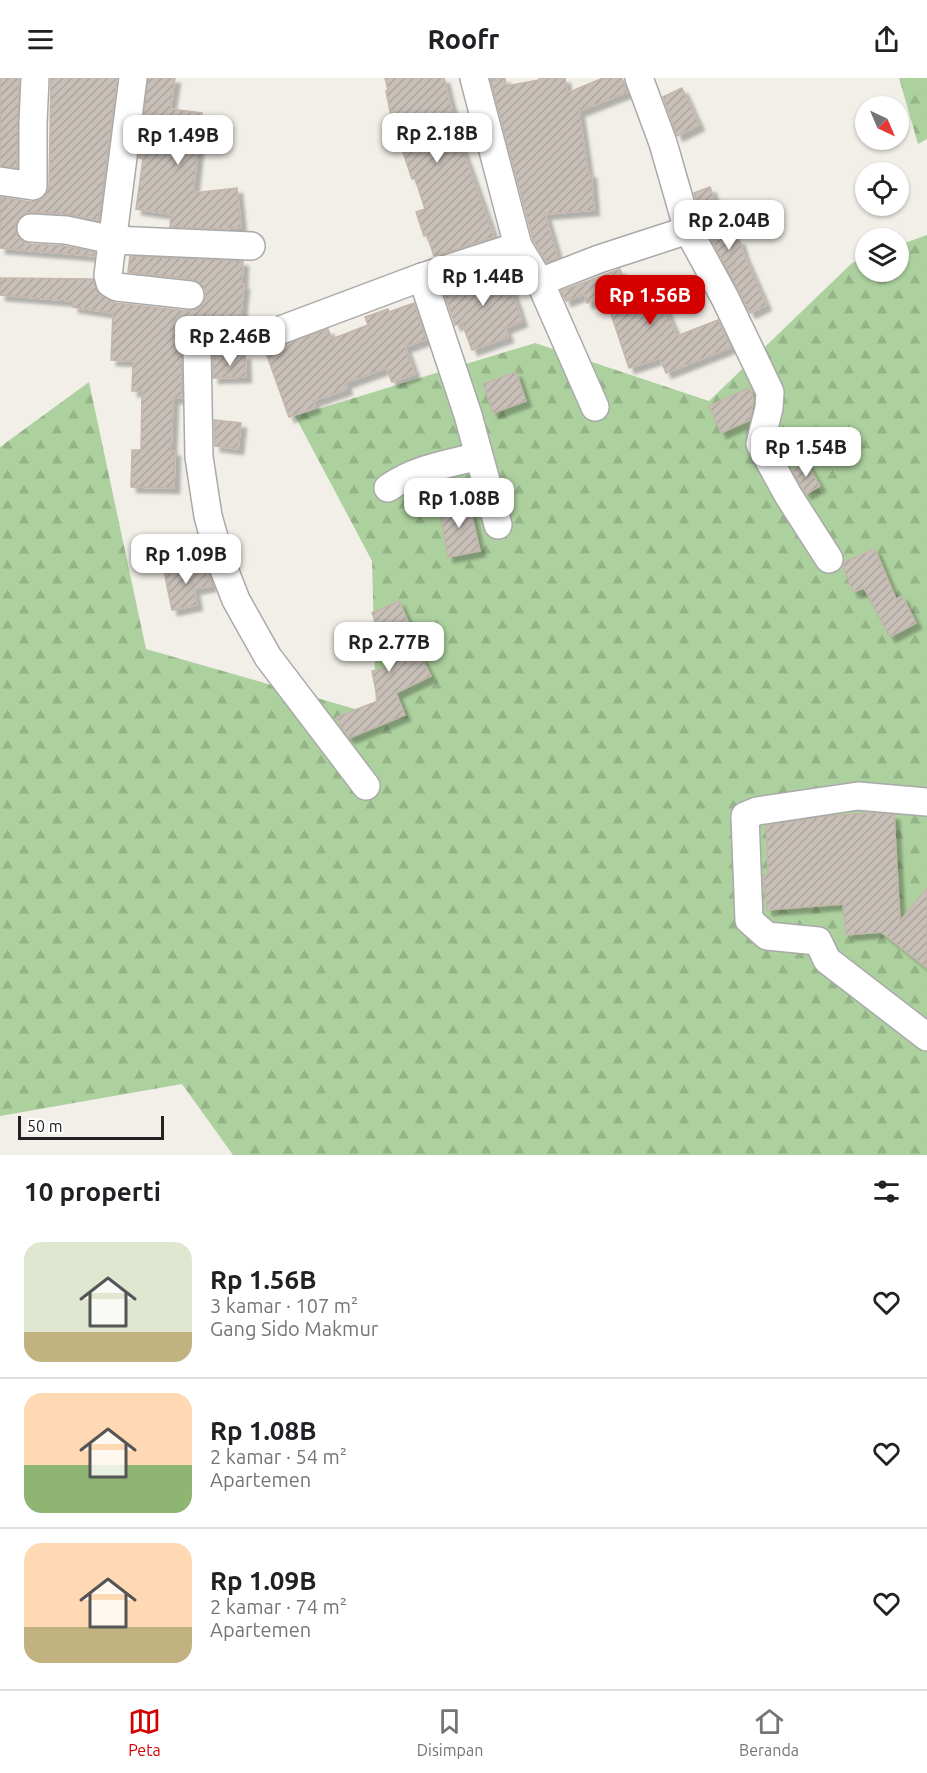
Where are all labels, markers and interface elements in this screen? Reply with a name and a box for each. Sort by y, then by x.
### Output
icon: menu [24,23,57,56]
icon: share [870,23,903,56]
text: Roofr [428,24,499,54]
north arrow [855,96,909,150]
map controls [855,96,909,282]
pin: Rp 2.18B [375,113,499,164]
pin: Rp 1.49B [116,115,240,166]
text: Rp 2.18B [396,121,478,144]
text: Rp 1.49B [137,123,219,146]
button: locate [855,162,909,216]
pin: Rp 2.04B [667,200,791,251]
text: Rp 2.04B [688,208,770,231]
button: layers [855,228,909,282]
pin: Rp 1.44B [421,256,545,307]
text: Rp 1.44B [442,264,524,287]
pin: Rp 1.56B [588,275,712,326]
text: Rp 1.56B [609,283,691,306]
pin: Rp 2.46B [168,316,292,367]
text: Rp 2.46B [189,324,271,347]
pin: Rp 1.54B [744,427,868,478]
text: Rp 1.54B [765,435,847,458]
pin: Rp 1.08B [397,478,521,529]
text: Rp 1.08B [418,486,500,509]
pin: Rp 1.09B [124,534,248,585]
text: Rp 1.09B [145,542,227,565]
pin: Rp 2.77B [327,622,451,673]
text: Rp 2.77B [348,630,430,653]
scale bar [18,1113,164,1140]
text: 50 m [27,1117,63,1135]
icon: filters [870,1175,903,1208]
text: 10 properti [24,1177,161,1206]
text: Rp 1.56B [210,1265,316,1294]
icon: home [72,1266,144,1338]
icon: heart [870,1286,903,1319]
text: 3 kamar · 107 m² [210,1294,358,1317]
text: Gang Sido Makmur [210,1317,378,1340]
text: Rp 1.08B [210,1416,316,1445]
icon: home [72,1417,144,1489]
icon: heart [870,1437,903,1470]
text: 2 kamar · 54 m² [210,1445,347,1468]
text: Apartemen [210,1468,311,1491]
text: Rp 1.09B [210,1566,316,1595]
icon: home [72,1567,144,1639]
icon: heart [870,1587,903,1620]
text: 2 kamar · 74 m² [210,1595,347,1618]
text: Apartemen [210,1618,311,1641]
tab: Peta [128,1705,161,1759]
tab: Disimpan [417,1705,483,1759]
tab: Beranda [739,1705,799,1759]

